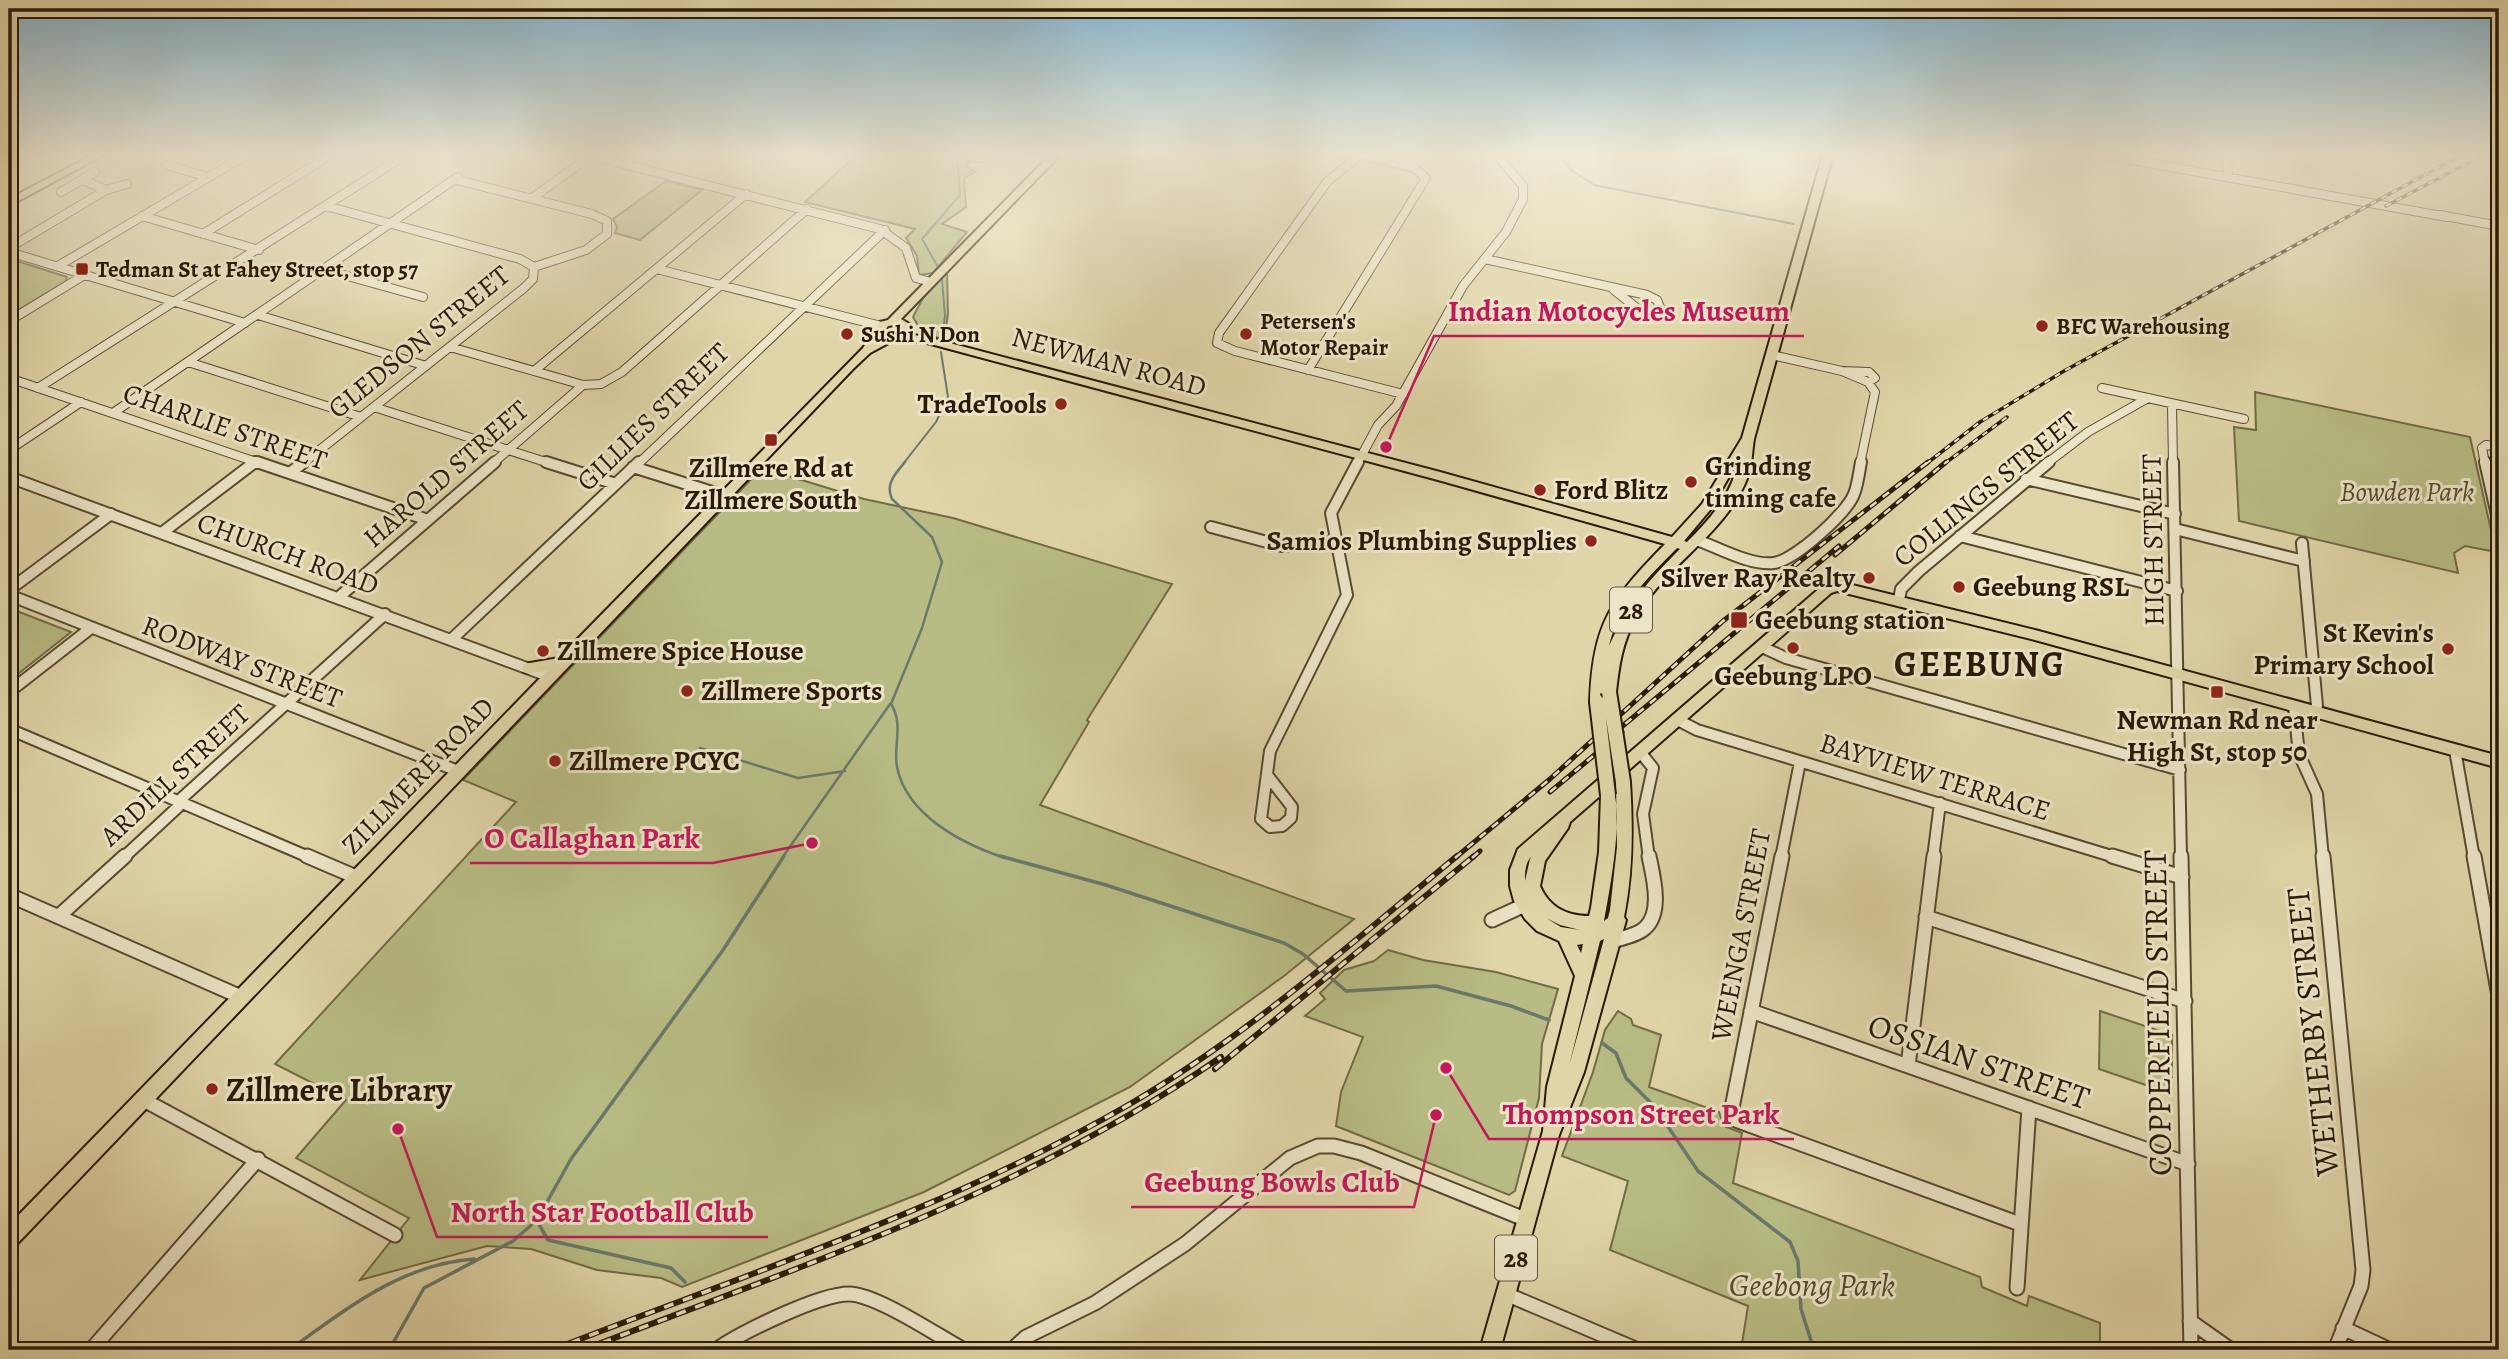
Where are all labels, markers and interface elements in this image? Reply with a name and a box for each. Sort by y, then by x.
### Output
place label: Tedman St at Fahey Street, stop 57 [96,254,418,285]
street label: GLEDSON STREET [320,257,518,427]
marker: Tedman St at Fahey Street, stop 57 [74,261,90,277]
callout: Indian Motocycles Museum [1434,285,1804,336]
text: Indian Motocycles Museum [1448,291,1790,331]
place label: Petersen's Motor Repair [1260,306,1389,363]
place label: BFC Warehousing [2056,311,2230,342]
street label: NEWMAN ROAD [1007,318,1211,406]
marker: BFC Warehousing [2034,318,2050,334]
place label: Sushi N Don [861,319,980,350]
marker: Sushi N Don [839,326,855,342]
marker: Petersen's Motor Repair [1238,326,1254,342]
street label: GILLIES STREET [568,334,738,500]
street label: CHARLIE STREET [118,374,332,480]
place label: TradeTools [918,385,1047,423]
street label: HAROLD STREET [355,391,537,557]
marker: TradeTools [1053,396,1069,412]
street label: COLLINGS STREET [1885,402,2087,576]
marker: Zillmere Rd at Zillmere South [763,432,779,448]
place label: Grinding timing cafe [1705,447,1837,517]
place label: Zillmere Rd at Zillmere South [684,449,858,519]
street label: HIGH STREET [2133,454,2173,626]
place label: Ford Blitz [1554,471,1669,509]
park label: Bowden Park [2340,473,2474,511]
marker: Grinding timing cafe [1683,474,1699,490]
marker: Ford Blitz [1532,482,1548,498]
street label: CHURCH ROAD [192,504,384,604]
place label: Samios Plumbing Supplies [1266,522,1577,560]
marker: Samios Plumbing Supplies [1583,533,1599,549]
place label: Silver Ray Realty [1661,559,1856,597]
place label: Geebung RSL [1973,568,2129,606]
marker: Silver Ray Realty [1861,570,1877,586]
marker: Geebung RSL [1951,579,1967,595]
road number: 28 [1610,588,1652,632]
place label: Geebung station [1755,601,1945,639]
street label: RODWAY STREET [136,606,348,718]
marker: Geebung station [1729,610,1749,630]
place label: St Kevin's Primary School [2253,614,2435,684]
place label: Zillmere Spice House [557,632,804,670]
marker: Geebung LPO [1785,640,1801,656]
district label: GEEBUNG [1894,640,2066,688]
marker: St Kevin's Primary School [2440,641,2456,657]
marker: Zillmere Spice House [535,643,551,659]
place label: Geebung LPO [1714,657,1872,695]
place label: Zillmere Sports [701,672,882,710]
marker: Zillmere Sports [679,683,695,699]
marker: Newman Rd near High St, stop 50 [2209,684,2225,700]
street label: ZILLMERE ROAD [333,689,503,863]
street label: ARDILL STREET [91,696,258,855]
place label: Newman Rd near High St, stop 50 [2116,701,2318,771]
street label: BAYVIEW TERRACE [1815,724,2055,830]
place label: Zillmere PCYC [569,742,740,780]
marker: Zillmere PCYC [547,753,563,769]
callout: O Callaghan Park [470,812,713,863]
text: O Callaghan Park [484,818,700,858]
street label: WEENGA STREET [1702,826,1780,1045]
street label: COPPERFIELD STREET [2132,850,2182,1176]
street label: WETHERBY STREET [2274,886,2350,1179]
street label: OSSIAN STREET [1862,1002,2096,1120]
place label: Zillmere Library [226,1067,452,1112]
marker: Zillmere Library [204,1081,220,1097]
callout: Thompson Street Park [1489,1088,1794,1139]
text: Thompson Street Park [1502,1094,1780,1134]
callout: Geebung Bowls Club [1131,1156,1414,1207]
text: Geebung Bowls Club [1144,1162,1400,1202]
callout: North Star Football Club [437,1186,768,1237]
text: North Star Football Club [450,1192,754,1232]
road number: 28 [1495,1236,1537,1280]
park label: Geebong Park [1729,1262,1895,1307]

